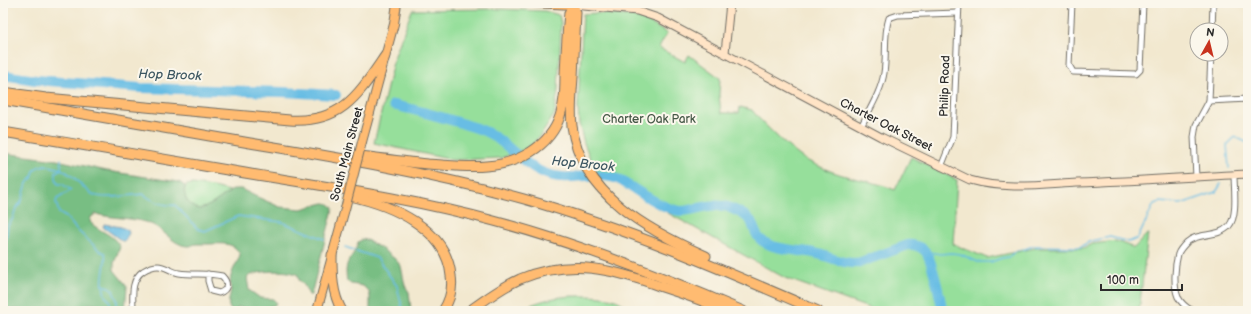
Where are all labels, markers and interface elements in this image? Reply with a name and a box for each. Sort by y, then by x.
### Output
north arrow [1189,22,1229,62]
text: N [1205,26,1215,40]
street label: Philip Road [936,55,954,117]
water label: Hop Brook [138,66,202,84]
street label: Charter Oak Street [837,95,935,155]
street label: South Main Street [327,105,367,203]
park label: Charter Oak Park [602,112,696,127]
water label: Hop Brook [551,153,616,175]
scale bar [1101,266,1182,292]
text: 100 m [1107,273,1139,288]

